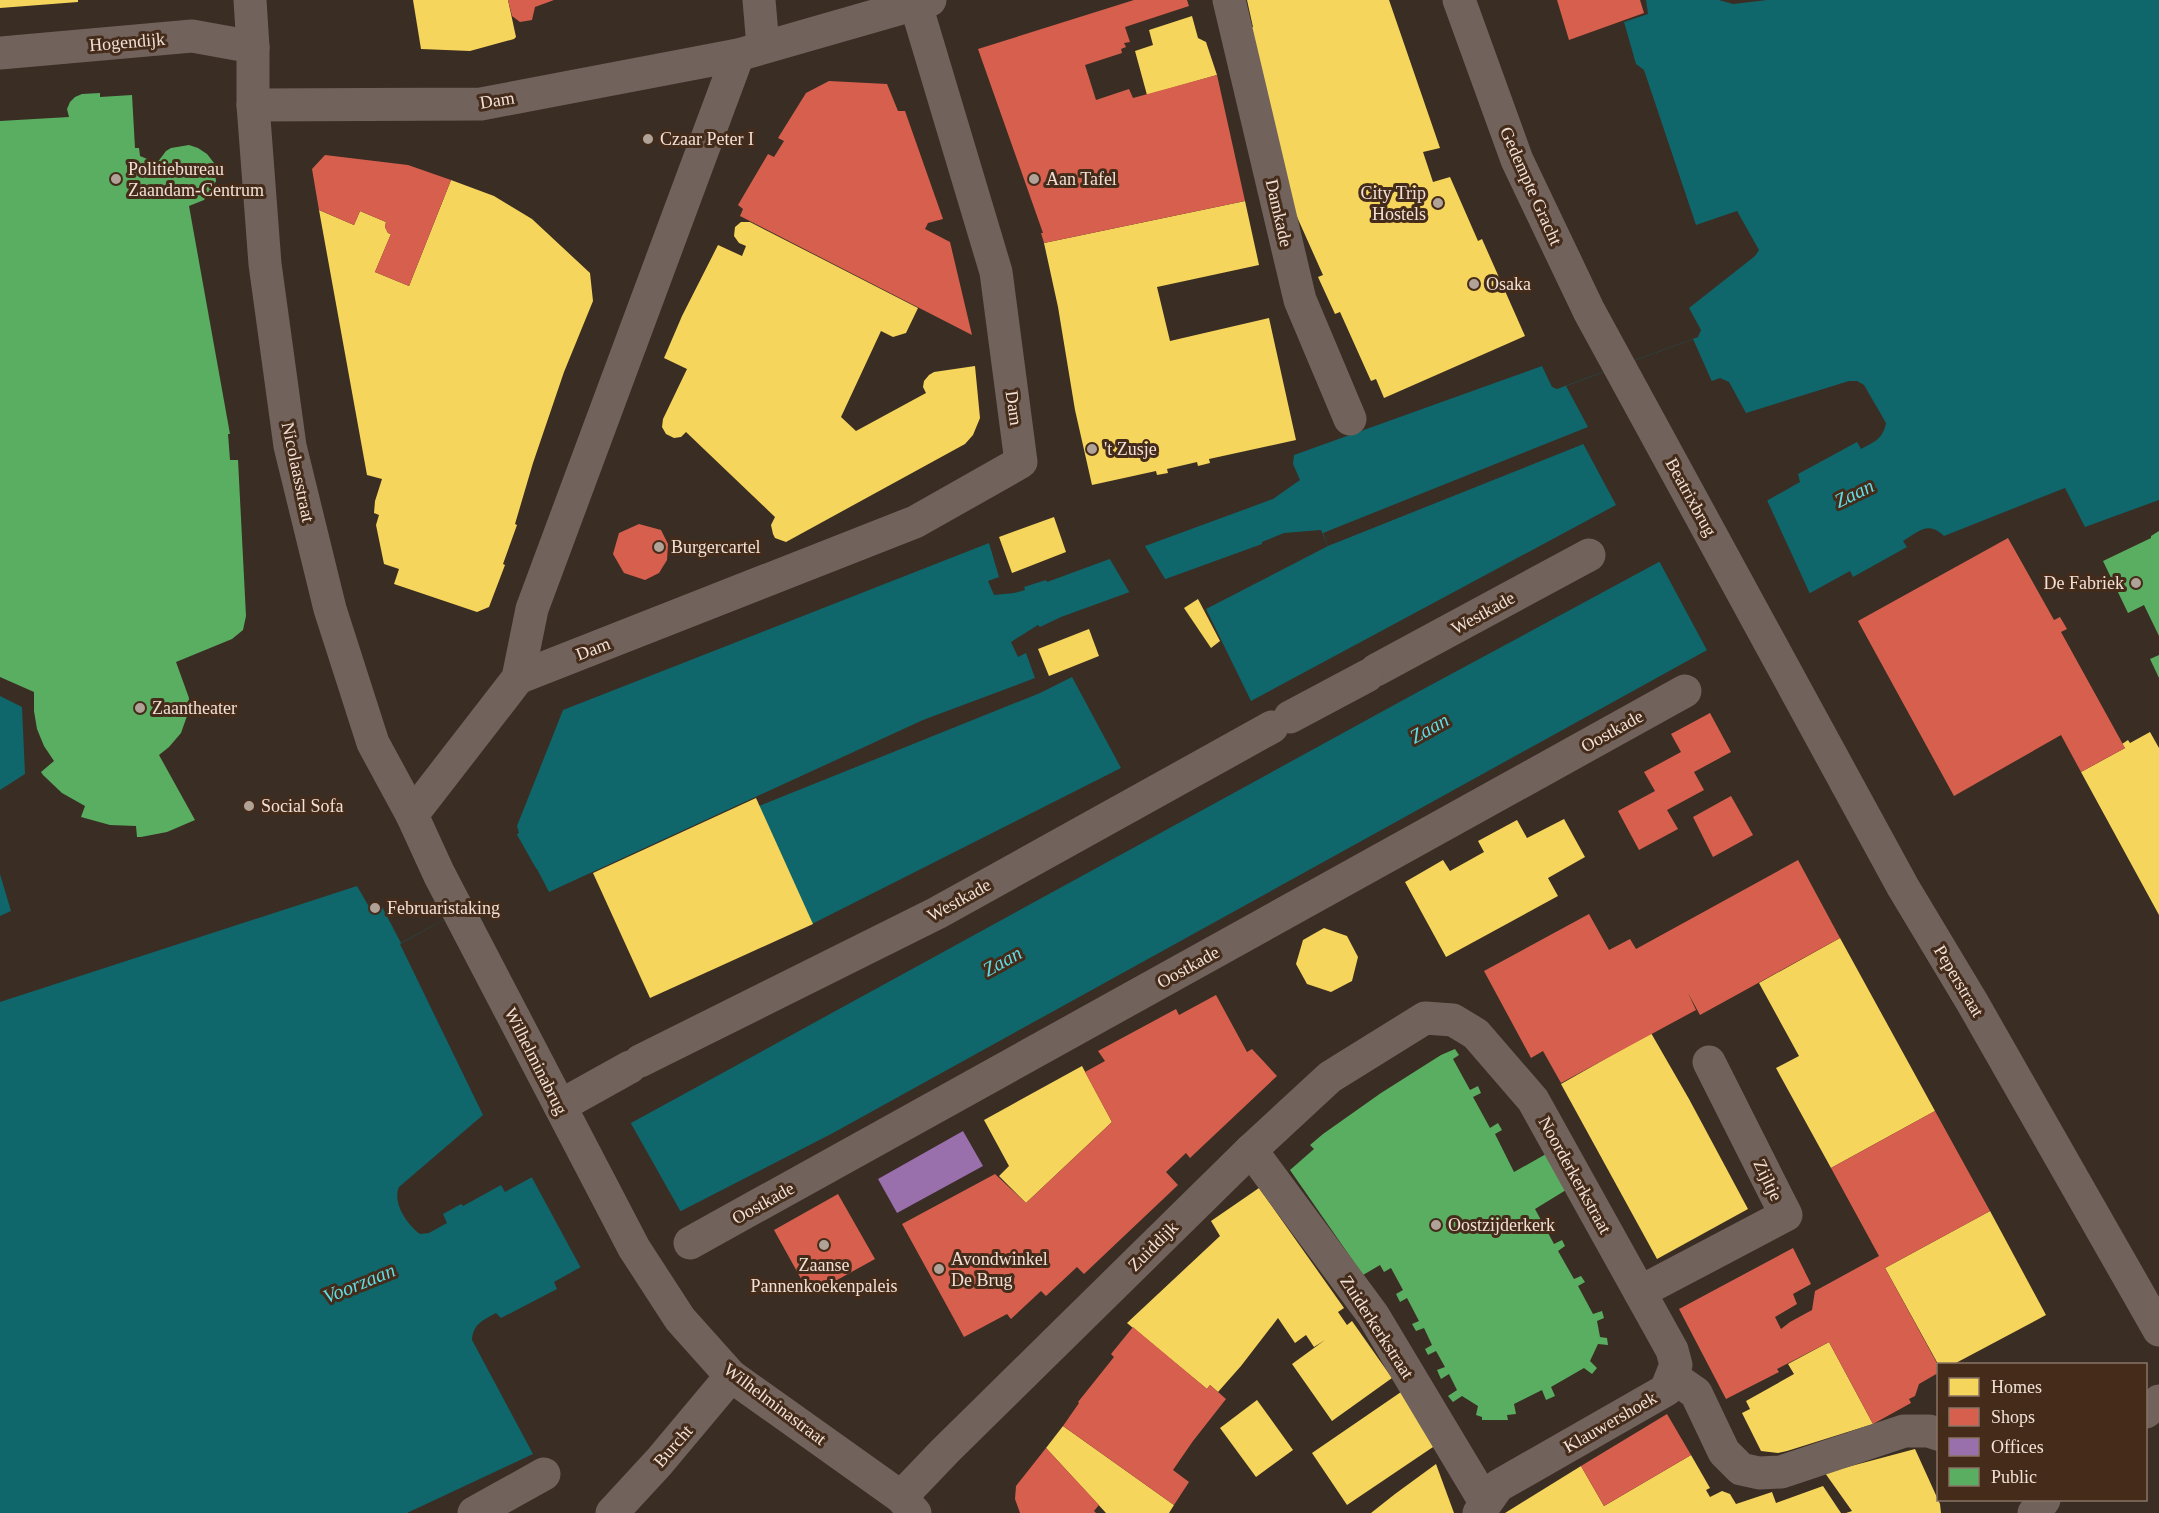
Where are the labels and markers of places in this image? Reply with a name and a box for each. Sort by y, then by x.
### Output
place label: Czaar Peter I [660,129,754,149]
marker: Czaar Peter I [641,132,655,146]
place label: Politiebureau Zaandam-Centrum [128,159,264,200]
place label: Aan Tafel [1046,169,1117,189]
marker: Politiebureau Zaandam-Centrum [109,172,123,186]
marker: Aan Tafel [1027,172,1041,186]
place label: City Trip Hostels [1360,183,1426,224]
marker: City Trip Hostels [1431,196,1445,210]
place label: Osaka [1486,274,1531,294]
marker: Osaka [1467,277,1481,291]
place label: 't Zusje [1104,439,1157,459]
marker: 't Zusje [1085,442,1099,456]
place label: Burgercartel [671,537,761,557]
marker: Burgercartel [652,540,666,554]
place label: De Fabriek [2044,573,2124,593]
marker: De Fabriek [2129,576,2143,590]
place label: Zaantheater [152,698,237,718]
marker: Zaantheater [133,701,147,715]
place label: Social Sofa [261,796,344,816]
marker: Social Sofa [242,799,256,813]
place label: Februaristaking [387,898,500,918]
marker: Februaristaking [368,901,382,915]
place label: Oostzijderkerk [1448,1215,1555,1235]
marker: Oostzijderkerk [1429,1218,1443,1232]
marker: Zaanse Pannenkoekenpaleis [817,1238,831,1252]
place label: Avondwinkel De Brug [951,1249,1048,1290]
place label: Zaanse Pannenkoekenpaleis [751,1255,897,1296]
marker: Avondwinkel De Brug [932,1262,946,1276]

